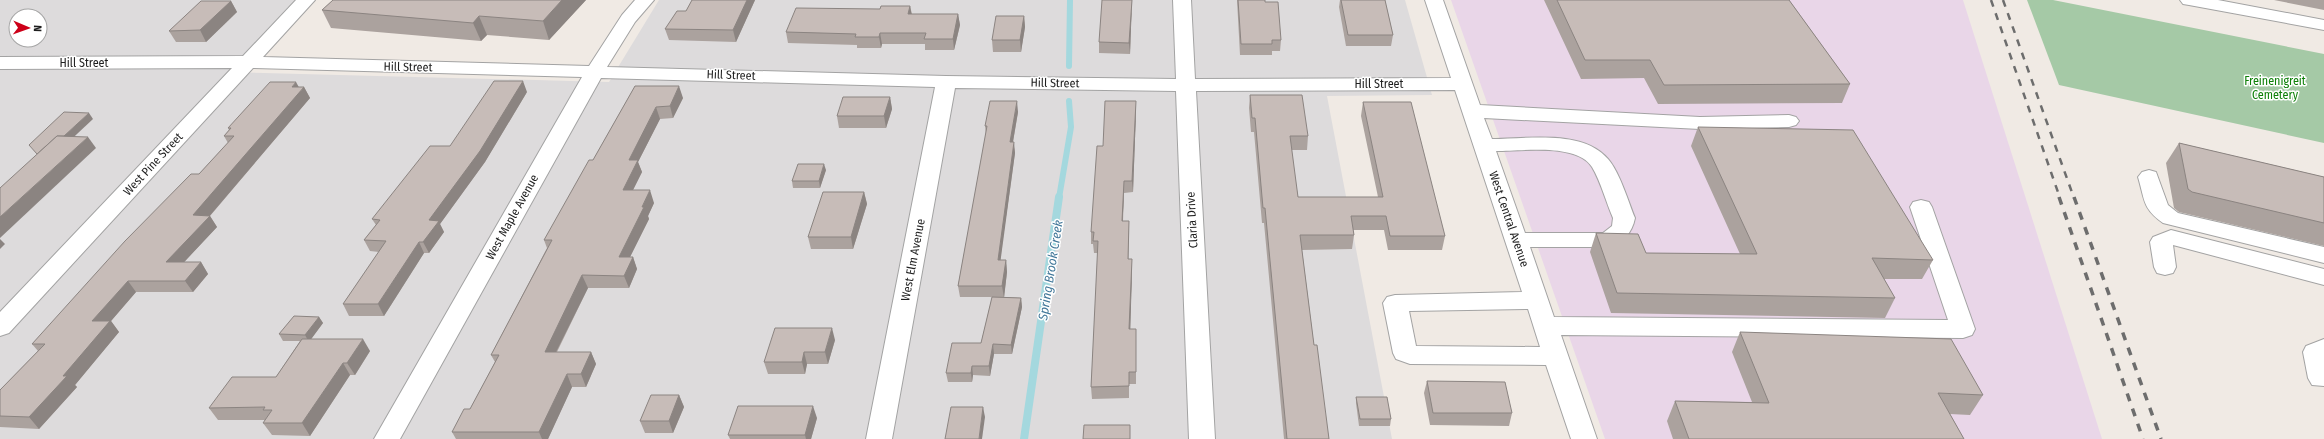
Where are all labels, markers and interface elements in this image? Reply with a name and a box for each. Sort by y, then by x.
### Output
north arrow [8,8,48,48]
text: N [31,25,44,32]
street label: Hill Street [60,56,109,70]
street label: Hill Street [383,60,433,74]
street label: Hill Street [706,67,756,83]
park label: Freinenigreit Cemetery [2244,74,2306,102]
street label: Hill Street [1030,76,1080,90]
street label: Hill Street [1355,77,1404,91]
street label: West Pine Street [120,130,186,198]
street label: West Central Avenue [1486,169,1532,269]
street label: West Maple Avenue [483,172,541,262]
street label: Claria Drive [1184,191,1200,248]
street label: West Elm Avenue [898,218,928,302]
water label: Spring Brook Creek [1035,218,1066,322]

